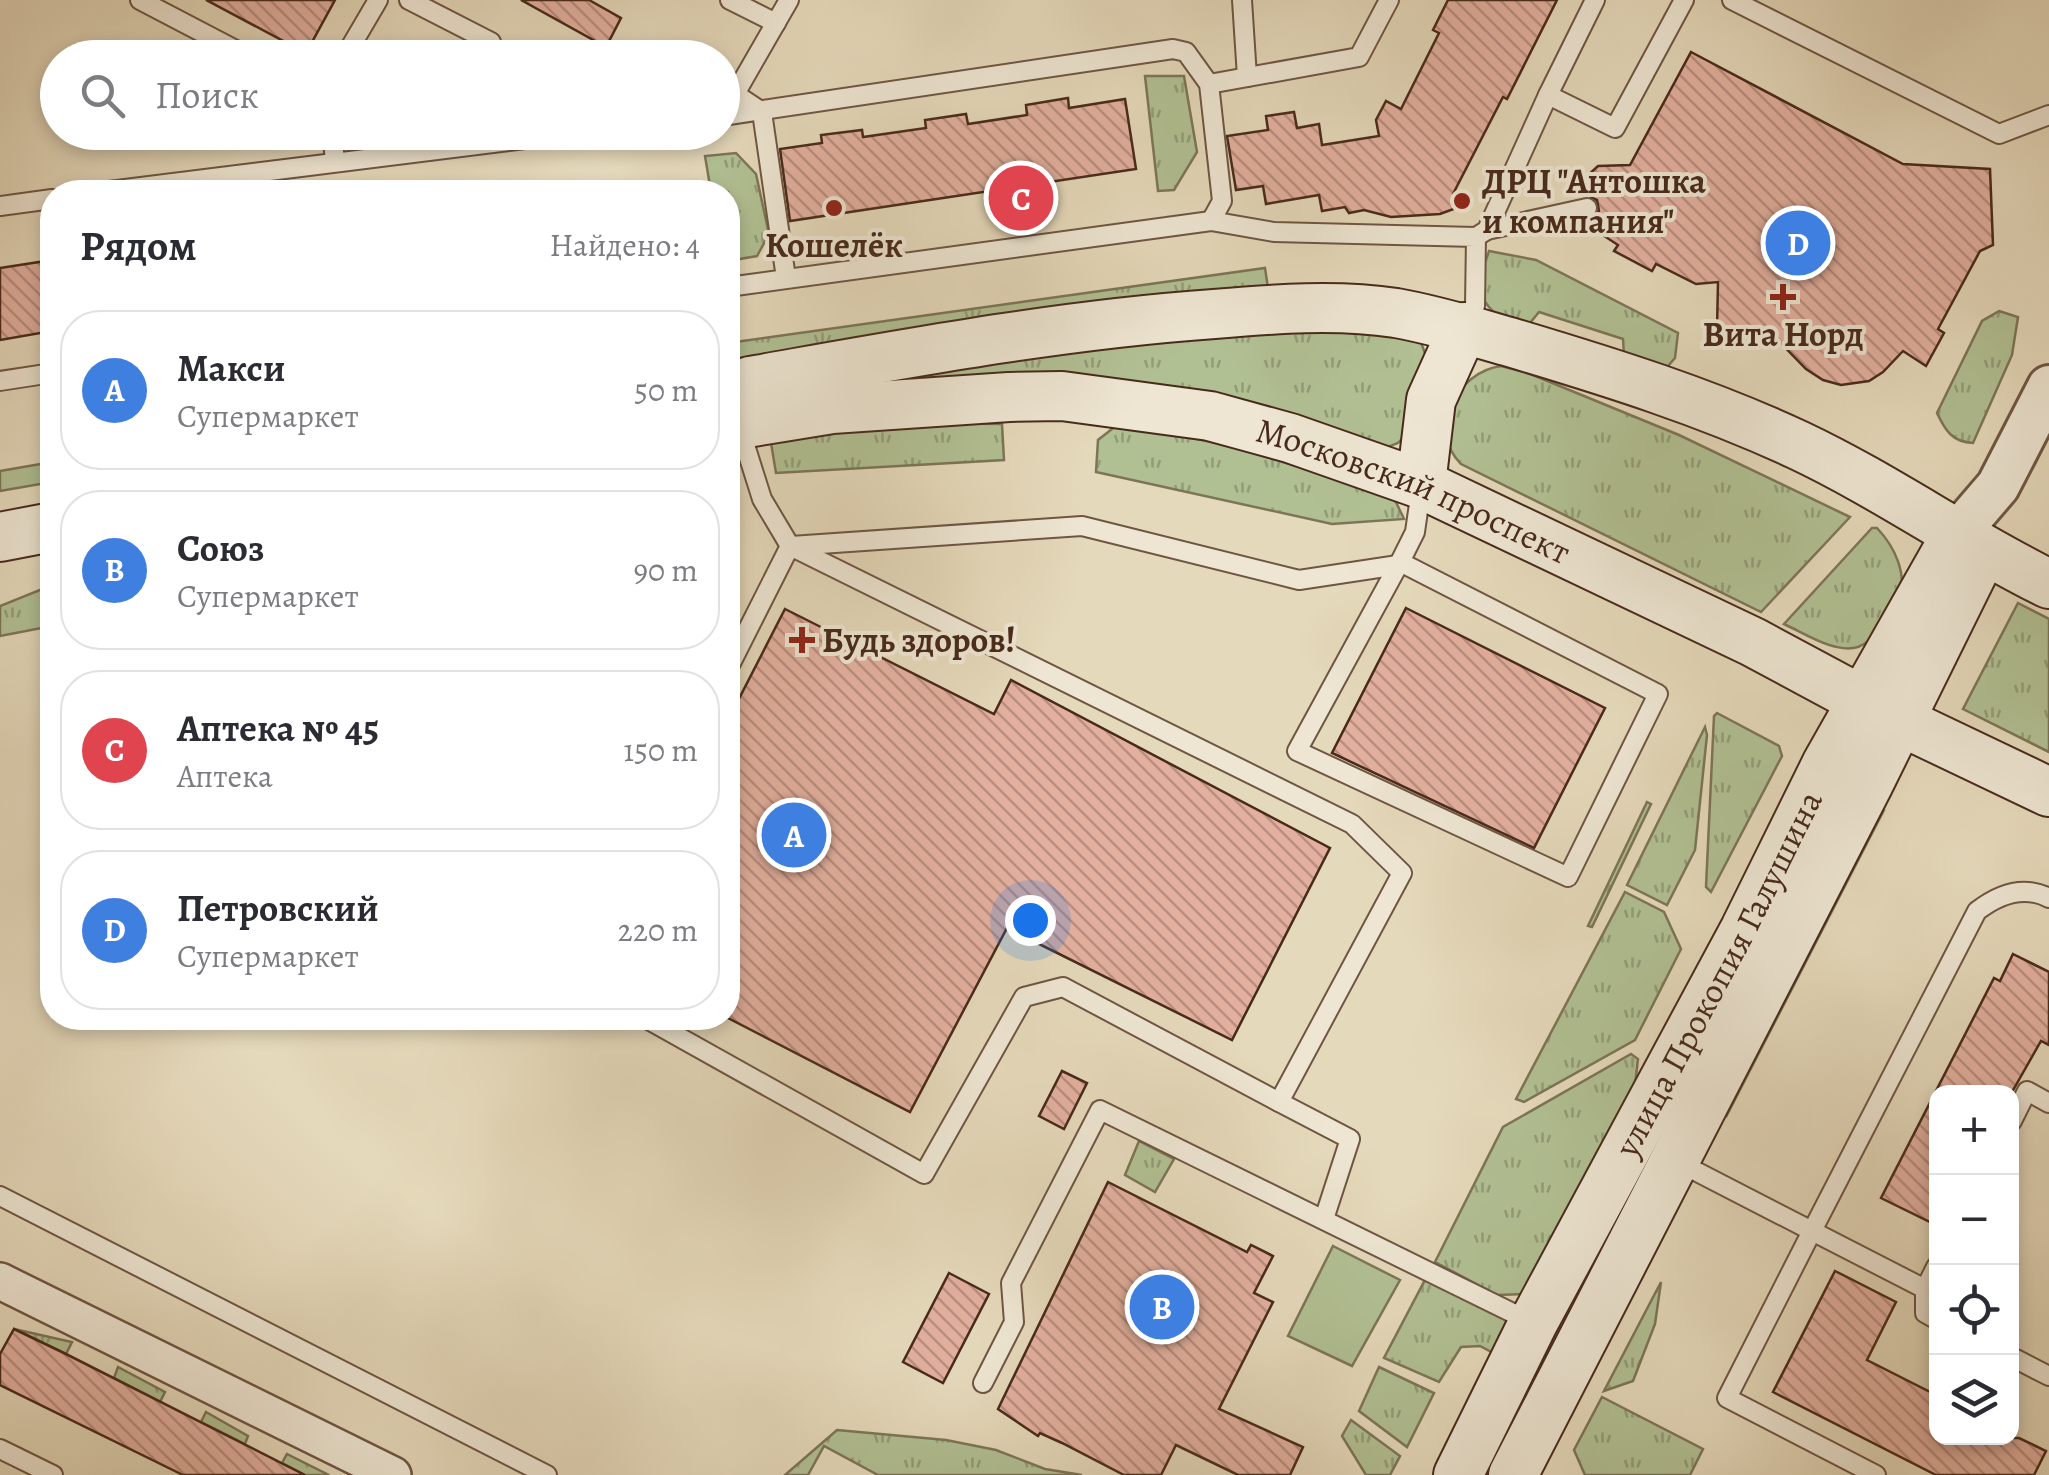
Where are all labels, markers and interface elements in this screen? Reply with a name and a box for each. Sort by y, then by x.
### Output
search box [40,40,740,150]
icon: search [75,68,130,123]
text: Поиск [155,69,259,121]
place label: ДРЦ "Антошка и компания" [1482,157,1706,245]
pin: C [988,160,1054,236]
marker: ДРЦ "Антошка и компания" [1451,190,1473,212]
marker: Кошелёк [823,197,845,219]
pin: D [1766,206,1830,280]
text: Рядом [80,217,197,274]
place label: Кошелёк [765,221,903,269]
text: Найдено: 4 [549,223,700,267]
marker: Вита Норд [1772,286,1794,308]
place label: Вита Норд [1702,310,1864,358]
text: Макси [177,342,285,394]
text: A [104,368,125,412]
text: 50 m [634,368,698,412]
text: Супермаркет [177,394,359,438]
street label: Московский проспект [1251,406,1578,576]
text: Союз [177,522,264,574]
text: B [104,548,125,592]
text: 90 m [633,548,698,592]
text: Супермаркет [177,574,359,618]
place label: Будь здоров! [822,616,1015,664]
marker: Будь здоров! [791,629,813,651]
text: Аптека № 45 [177,702,379,754]
text: C [105,728,124,772]
text: 150 m [623,728,698,772]
text: Аптека [177,754,273,798]
street label: улица Прокопия Галушина [1602,782,1834,1166]
pin: A [762,798,826,872]
text: Петровский [177,882,379,934]
your location [1005,895,1056,946]
text: D [103,908,126,952]
text: 220 m [618,908,698,952]
text: Супермаркет [177,934,359,978]
map controls [1929,1085,2019,1445]
button: + [1929,1085,2019,1175]
button: − [1929,1175,2019,1265]
button: locate [1929,1265,2019,1355]
pin: B [1130,1270,1194,1344]
button: layers [1929,1355,2019,1445]

